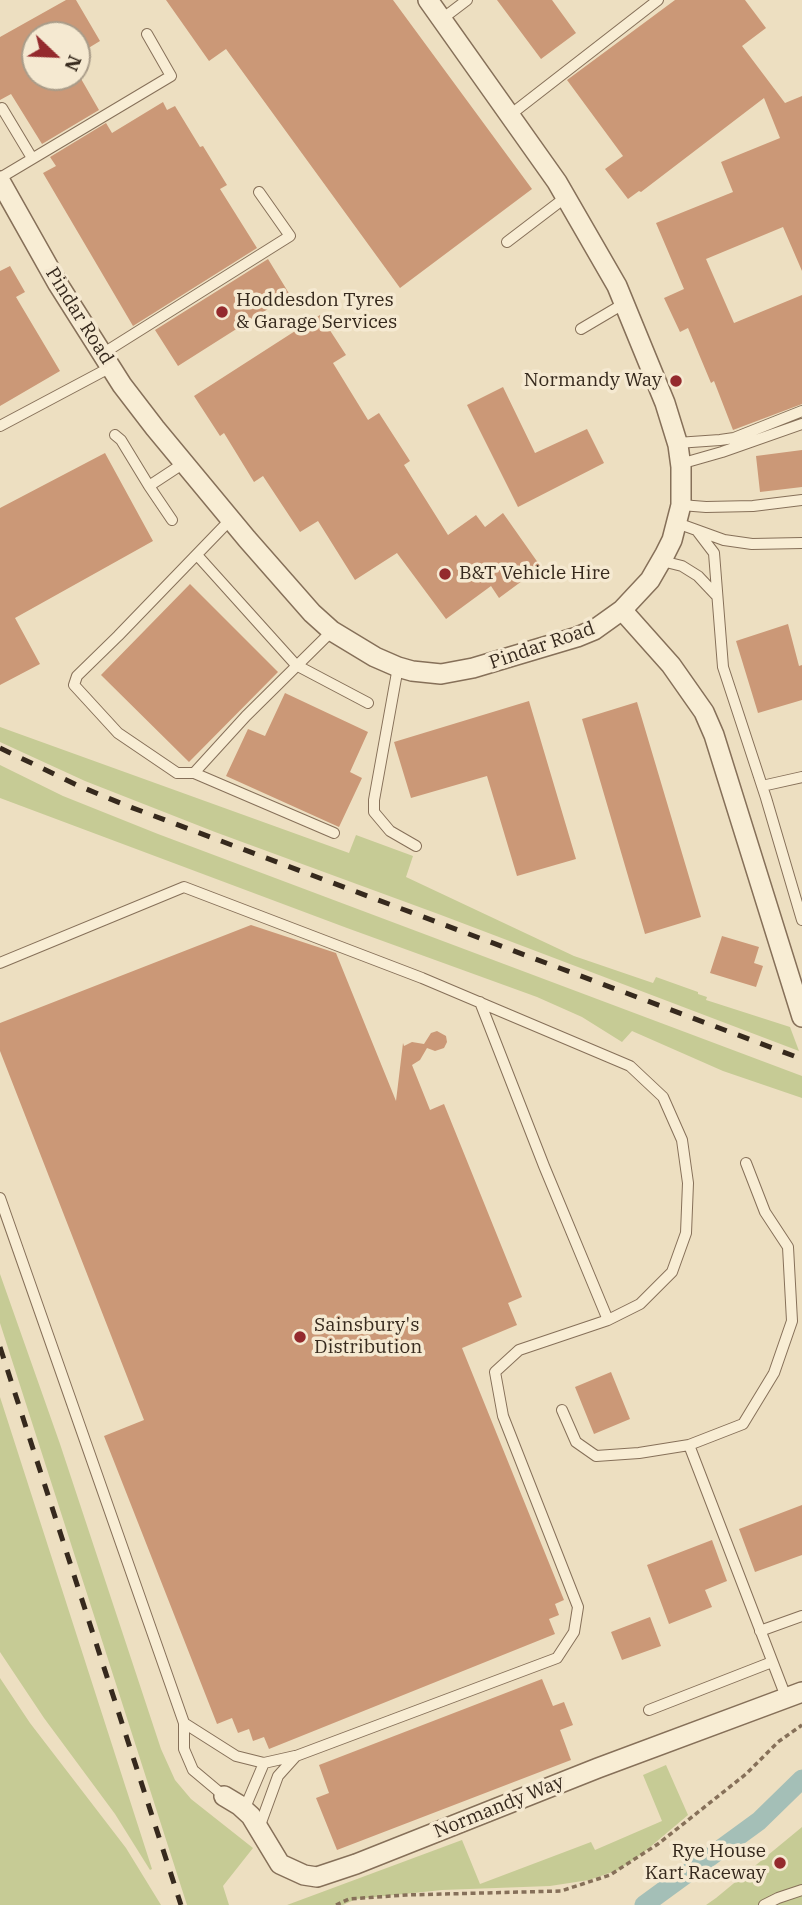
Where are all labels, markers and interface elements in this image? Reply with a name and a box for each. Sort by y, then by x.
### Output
north arrow [21,21,91,91]
text: N [60,52,87,75]
street label: Pindar Road [40,263,118,369]
place label: Hoddesdon Tyres & Garage Services [236,290,397,334]
marker: Hoddesdon Tyres & Garage Services [214,304,230,320]
place label: Normandy Way [524,370,662,392]
marker: Normandy Way [668,373,684,389]
place label: B&T Vehicle Hire [459,563,610,585]
marker: B&T Vehicle Hire [437,566,453,582]
street label: Pindar Road [486,617,598,675]
place label: Sainsbury's Distribution [314,1315,422,1359]
marker: Sainsbury's Distribution [292,1329,308,1345]
street label: Normandy Way [431,1771,567,1843]
place label: Rye House Kart Raceway [645,1841,766,1885]
marker: Rye House Kart Raceway [772,1855,788,1871]

